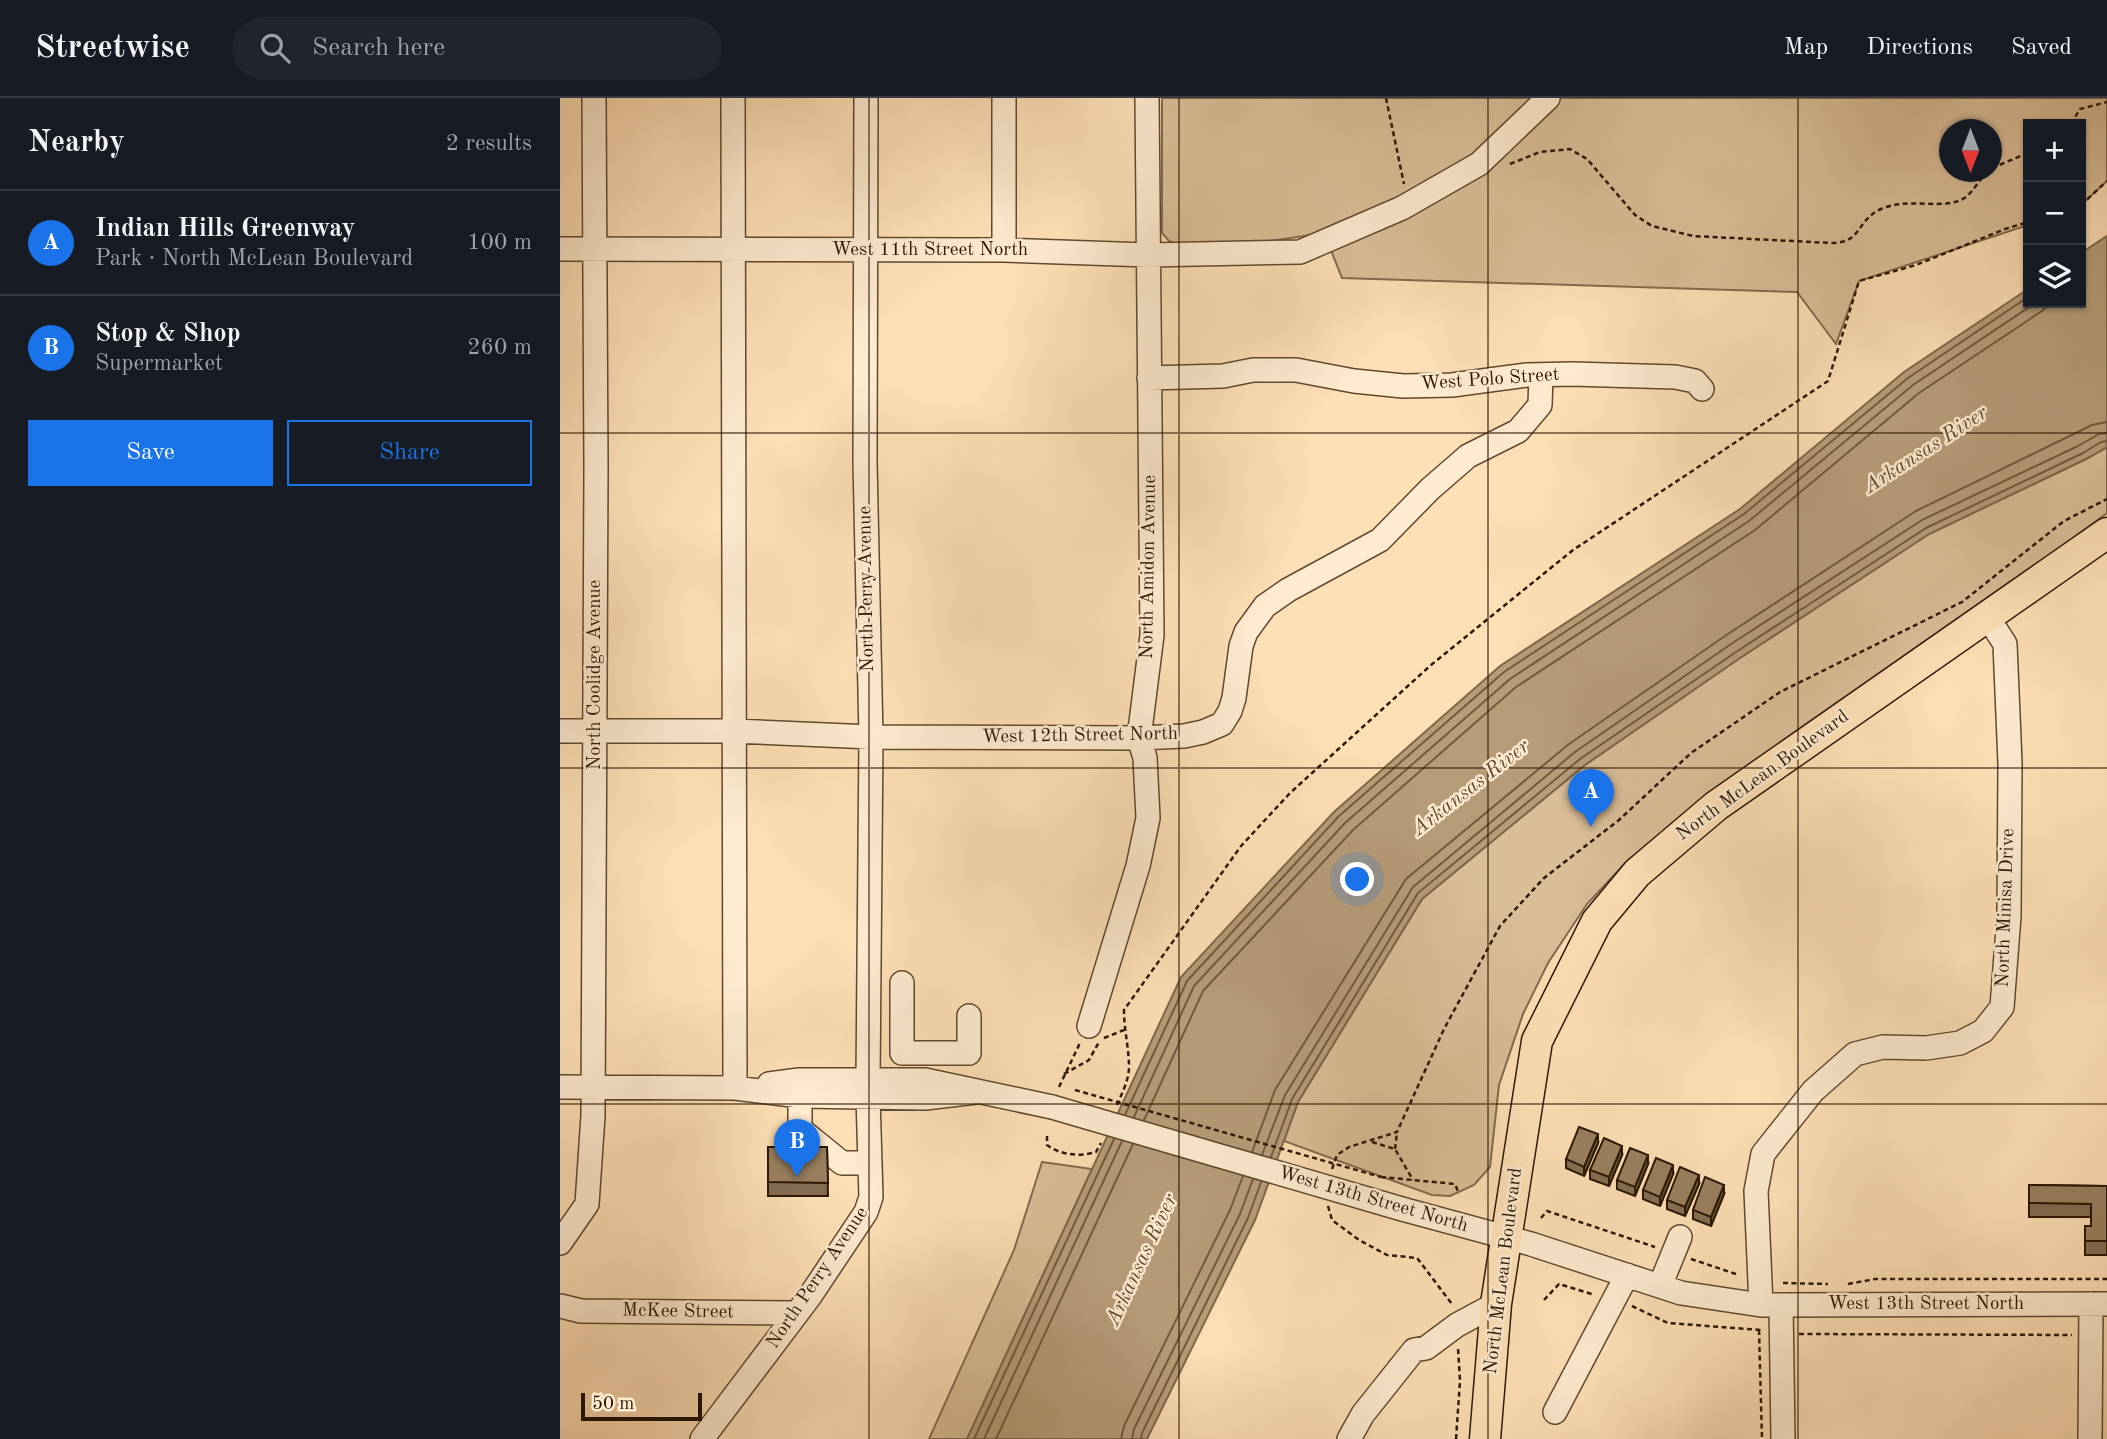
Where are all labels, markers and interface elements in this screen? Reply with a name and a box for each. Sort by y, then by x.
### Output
search box [232,17,722,80]
icon: search [256,29,294,67]
text: Streetwise [35,32,190,65]
text: Search here [312,35,445,61]
text: Map [1784,36,1828,60]
text: Directions [1866,36,1973,60]
text: Saved [2011,36,2072,60]
north arrow [1939,119,2002,182]
map controls [2023,119,2086,308]
button: + [2023,119,2086,182]
text: Nearby [28,128,125,158]
text: 2 results [446,132,532,155]
button: − [2023,182,2086,245]
text: Indian Hills Greenway [95,216,355,242]
text: A [42,231,60,254]
text: 100 m [467,231,532,254]
street label: West 11th Street North [832,241,1028,260]
button: layers [2023,245,2086,308]
text: Park · North McLean Boulevard [95,247,413,270]
text: Stop & Shop [95,321,241,347]
text: B [43,336,59,359]
text: 260 m [467,336,532,359]
text: Supermarket [95,352,223,375]
street label: West Polo Street [1420,366,1560,394]
water label: Arkansas River [1860,402,1992,498]
button: Save [28,420,273,486]
button: Share [287,420,532,486]
street label: North Amidon Avenue [1138,475,1160,659]
street label: North Perry Avenue [856,506,878,672]
street label: North Coolidge Avenue [586,580,605,770]
street label: North McLean Boulevard [1673,707,1853,845]
street label: West 12th Street North [982,725,1178,747]
water label: Arkansas River [1408,735,1534,841]
pin: A [1568,769,1614,827]
street label: North Minisa Drive [1994,828,2018,988]
your location [1340,862,1374,896]
pin: B [774,1119,820,1177]
street label: West 13th Street North [1276,1164,1470,1236]
street label: North McLean Boulevard [1482,1167,1526,1375]
water label: Arkansas River [1102,1190,1182,1330]
street label: North Perry Avenue [764,1204,872,1352]
street label: West 13th Street North [1828,1295,2024,1314]
street label: McKee Street [622,1302,734,1322]
scale bar [581,1390,702,1422]
text: 50 m [592,1395,634,1414]

